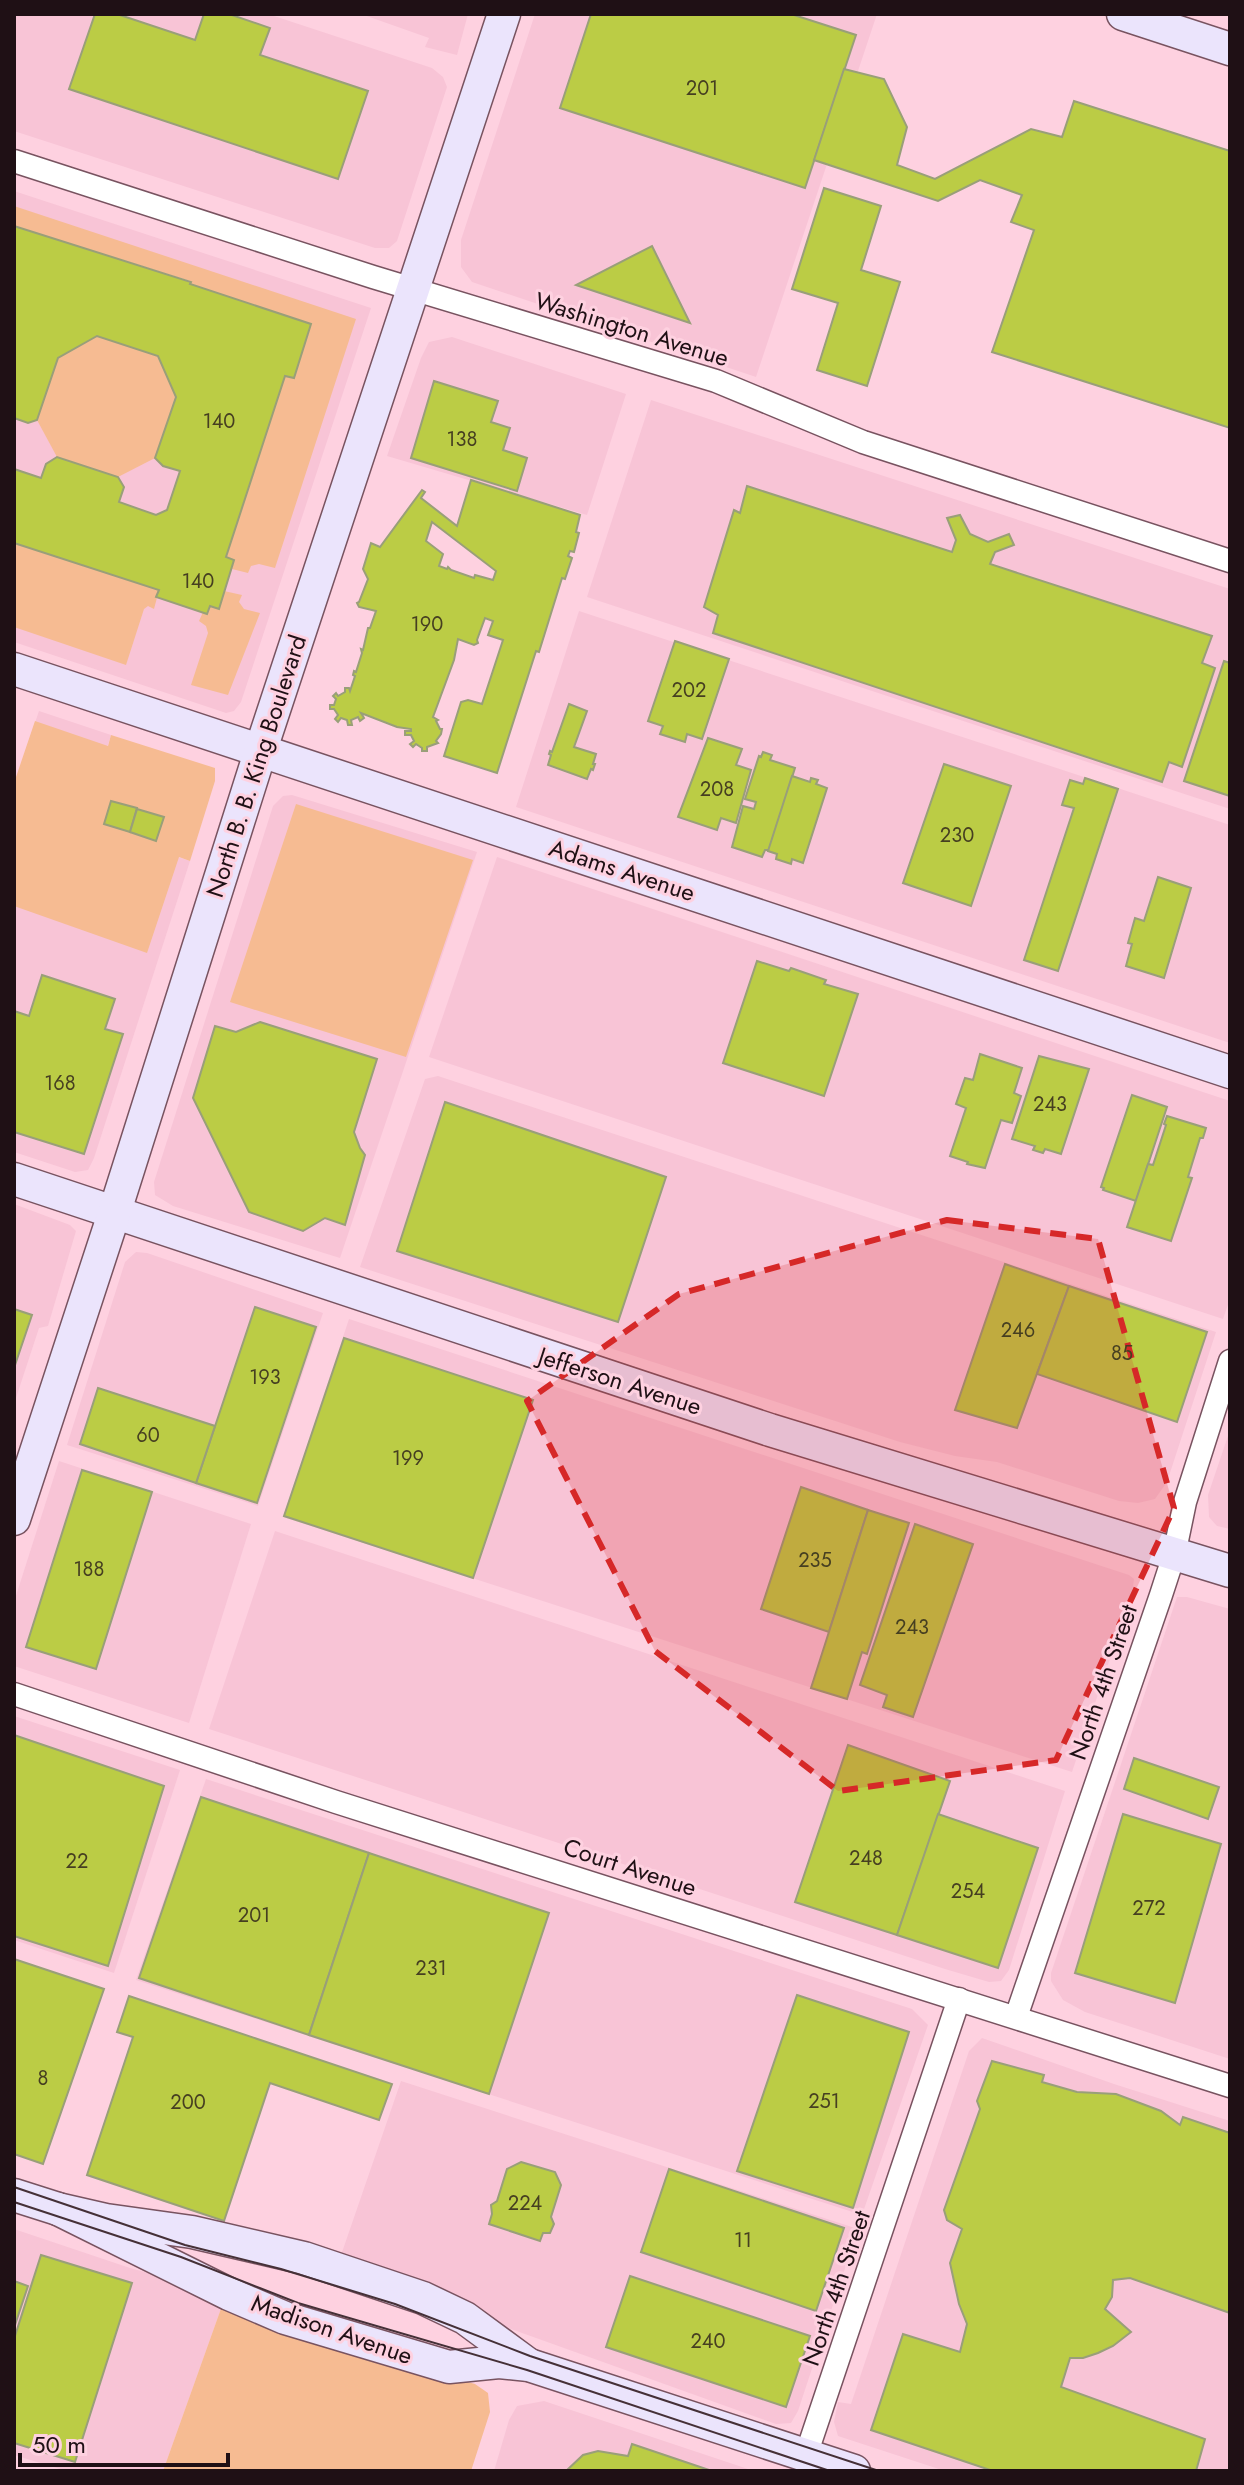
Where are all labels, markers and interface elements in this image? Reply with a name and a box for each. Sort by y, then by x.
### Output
house number: 201 [686,74,718,103]
street label: Washington Avenue [531,283,733,375]
house number: 140 [203,407,235,436]
house number: 138 [447,425,477,454]
house number: 140 [182,567,214,596]
house number: 190 [411,610,443,639]
street label: North B. B. King Boulevard [197,630,315,902]
house number: 202 [672,676,706,705]
house number: 208 [700,775,734,804]
house number: 230 [940,821,974,850]
street label: Adams Avenue [545,830,699,910]
house number: 168 [44,1069,76,1098]
house number: 243 [1033,1090,1067,1119]
house number: 246 [1001,1316,1035,1345]
street label: Jefferson Avenue [531,1337,706,1424]
house number: 85 [1111,1339,1133,1368]
house number: 193 [249,1363,281,1392]
house number: 60 [136,1421,160,1450]
house number: 199 [392,1444,424,1473]
house number: 235 [798,1546,832,1575]
house number: 188 [74,1555,104,1584]
street label: North 4th Street [1060,1599,1146,1764]
house number: 243 [895,1613,929,1642]
street label: Court Avenue [559,1829,701,1905]
house number: 248 [849,1844,883,1873]
house number: 22 [66,1847,88,1876]
house number: 254 [951,1877,985,1906]
house number: 272 [1132,1894,1166,1923]
house number: 201 [238,1901,270,1930]
house number: 231 [415,1954,447,1983]
house number: 8 [38,2064,48,2093]
house number: 251 [808,2087,840,2116]
house number: 200 [170,2088,206,2117]
house number: 224 [508,2189,543,2218]
street label: North 4th Street [793,2205,879,2370]
house number: 11 [734,2226,752,2255]
street label: Madison Avenue [247,2285,417,2373]
house number: 240 [690,2327,726,2356]
scale bar [20,2417,228,2467]
text: 50 m [32,2427,86,2462]

